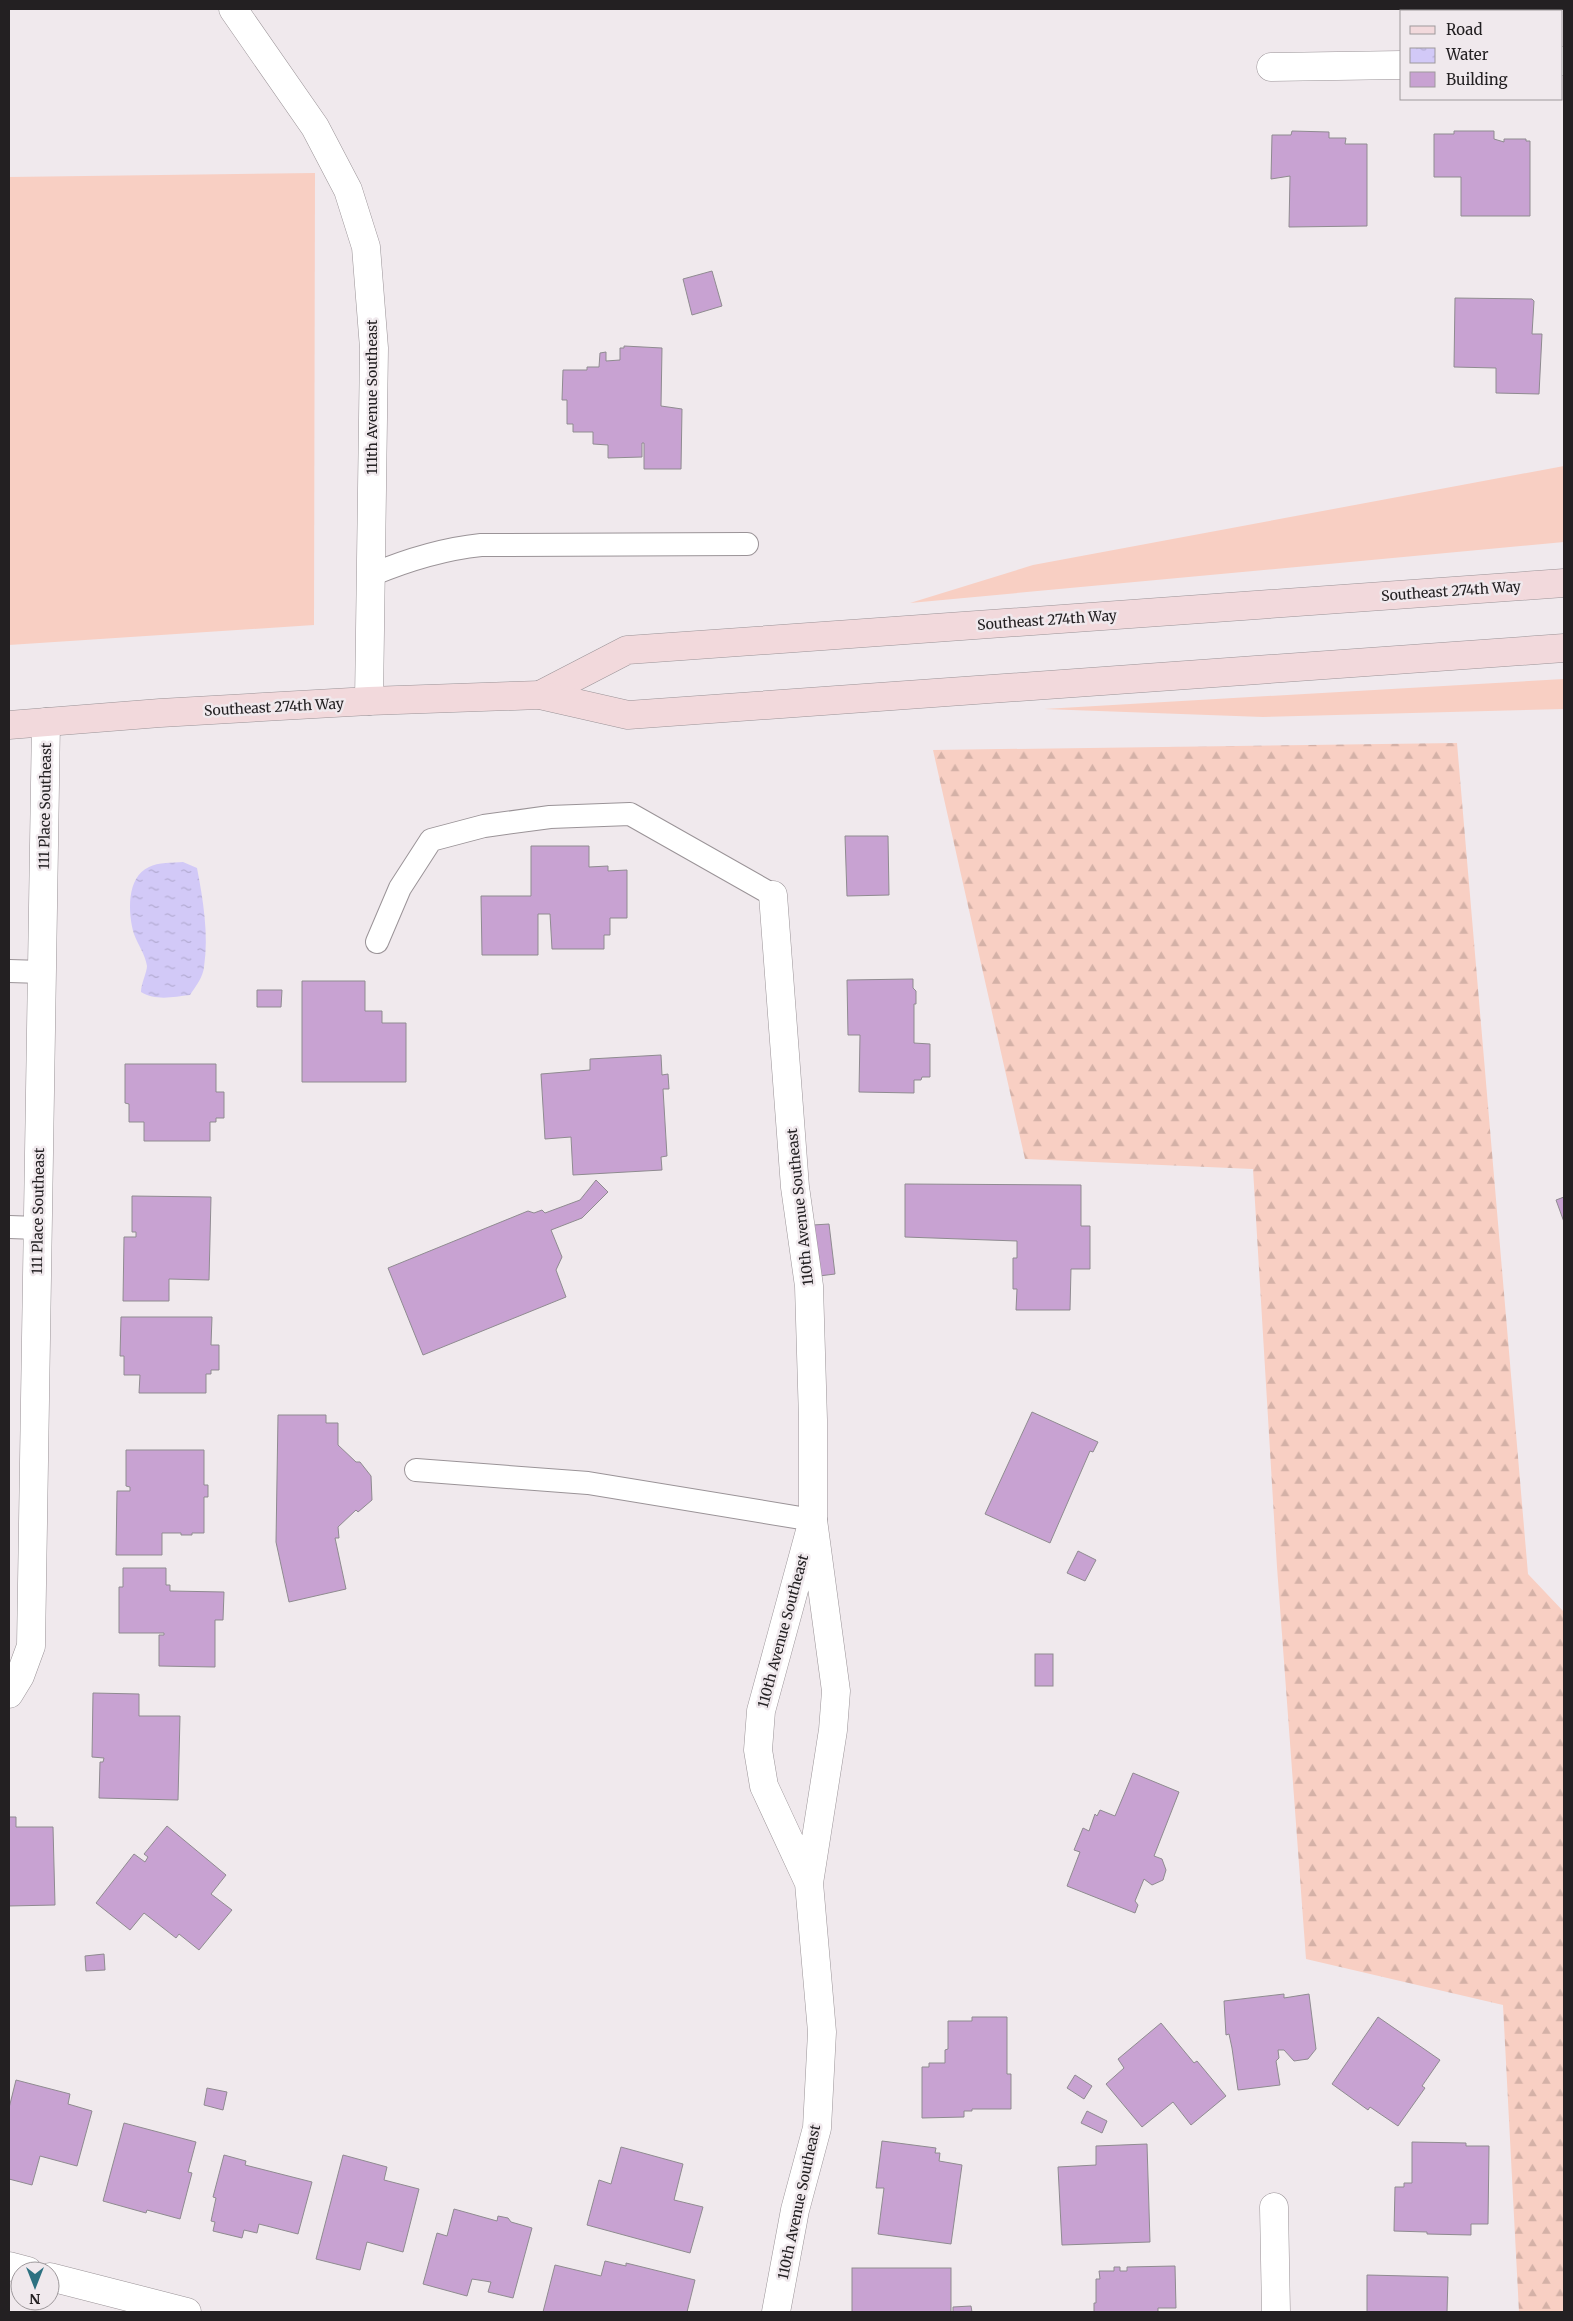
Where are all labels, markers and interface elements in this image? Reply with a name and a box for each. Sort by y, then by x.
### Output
legend [1400,10,1563,100]
text: Road [1446,20,1482,39]
text: Water [1445,45,1489,64]
text: Building [1446,70,1508,89]
street label: 111th Avenue Southeast [363,319,381,475]
street label: Southeast 274th Way [1380,577,1522,605]
street label: Southeast 274th Way [976,606,1118,634]
street label: Southeast 274th Way [204,694,345,720]
street label: 111 Place Southeast [35,742,55,870]
street label: 110th Avenue Southeast [783,1127,817,1287]
street label: 111 Place Southeast [28,1147,48,1275]
street label: 110th Avenue Southeast [754,1552,812,1710]
street label: 110th Avenue Southeast [774,2122,824,2281]
north arrow [10,2261,60,2311]
text: N [29,2290,41,2308]

